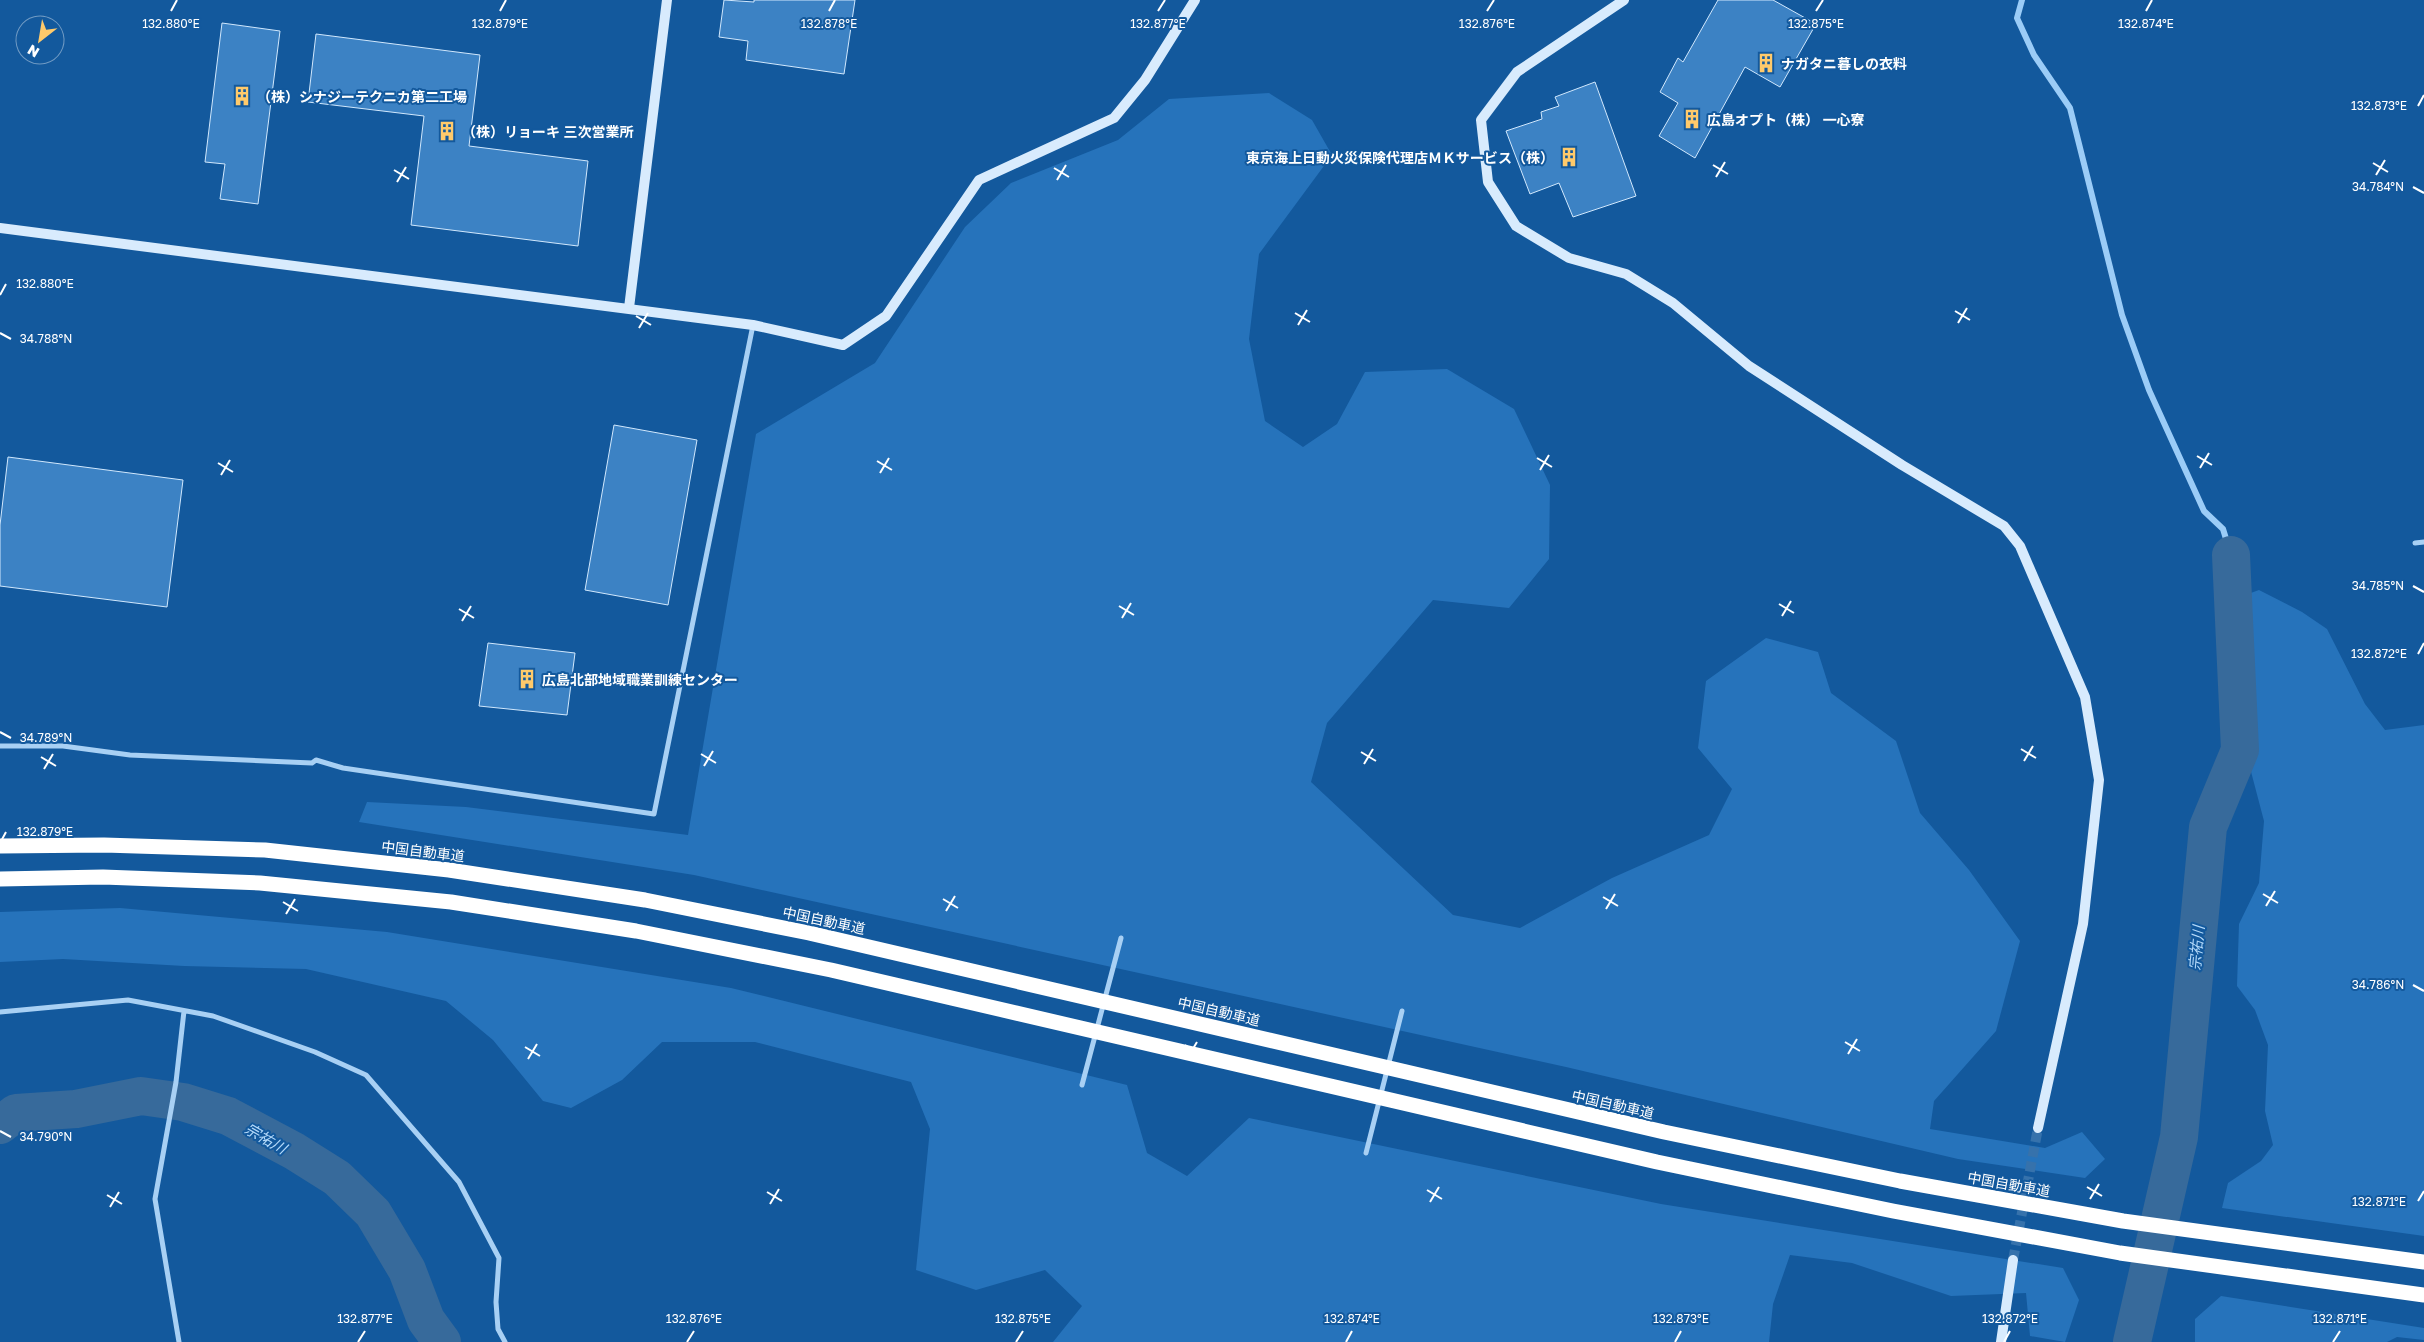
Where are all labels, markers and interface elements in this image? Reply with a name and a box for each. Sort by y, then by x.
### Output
north arrow [15,15,65,65]
text: 132.880°E [142,16,200,31]
text: 132.879°E [472,16,528,31]
text: 132.878°E [801,16,857,31]
text: 132.877°E [1130,16,1186,31]
text: 132.876°E [1459,16,1515,31]
text: 132.875°E [1788,16,1844,31]
text: 132.874°E [2118,16,2174,31]
text: N [24,42,42,62]
building icon: ナガタニ暮しの衣料 [1755,52,1777,74]
place label: ナガタニ暮しの衣料 [1781,55,1907,72]
building icon: （株）シナジーテクニカ第二工場 [231,85,253,107]
place label: （株）シナジーテクニカ第二工場 [257,88,467,105]
text: 132.873°E [2351,98,2407,113]
building icon: 広島オプト（株） 一心寮 [1681,108,1703,130]
place label: 広島オプト（株） 一心寮 [1707,111,1865,128]
building icon: （株）リョーキ 三次営業所 [436,120,458,142]
place label: （株）リョーキ 三次営業所 [462,123,634,140]
building icon: 東京海上日動火災保険代理店ＭＫサービス（株） [1558,146,1580,168]
place label: 東京海上日動火災保険代理店ＭＫサービス（株） [1246,149,1554,166]
text: 34.784°N [2352,179,2404,194]
text: 132.880°E [16,276,74,291]
text: 34.788°N [20,331,72,346]
text: 34.785°N [2352,578,2404,593]
text: 132.872°E [2351,646,2407,661]
building icon: 広島北部地域職業訓練センター [516,668,538,690]
place label: 広島北部地域職業訓練センター [542,671,738,688]
text: 34.789°N [20,730,72,745]
text: 132.879°E [17,824,73,839]
street label: 中国自動車道 [380,837,466,865]
street label: 中国自動車道 [781,903,867,937]
water label: 宗祐川 [2185,923,2207,971]
text: 34.786°N [2352,977,2404,992]
street label: 中国自動車道 [1176,993,1262,1029]
street label: 中国自動車道 [1570,1086,1656,1122]
water label: 宗祐川 [242,1119,292,1158]
text: 34.790°N [20,1129,72,1144]
street label: 中国自動車道 [1966,1168,2052,1200]
text: 132.871°E [2352,1194,2406,1209]
text: 132.877°E [337,1311,393,1326]
text: 132.876°E [666,1311,722,1326]
text: 132.875°E [995,1311,1051,1326]
text: 132.874°E [1324,1311,1380,1326]
text: 132.873°E [1653,1311,1709,1326]
text: 132.872°E [1982,1311,2038,1326]
text: 132.871°E [2313,1311,2367,1326]

